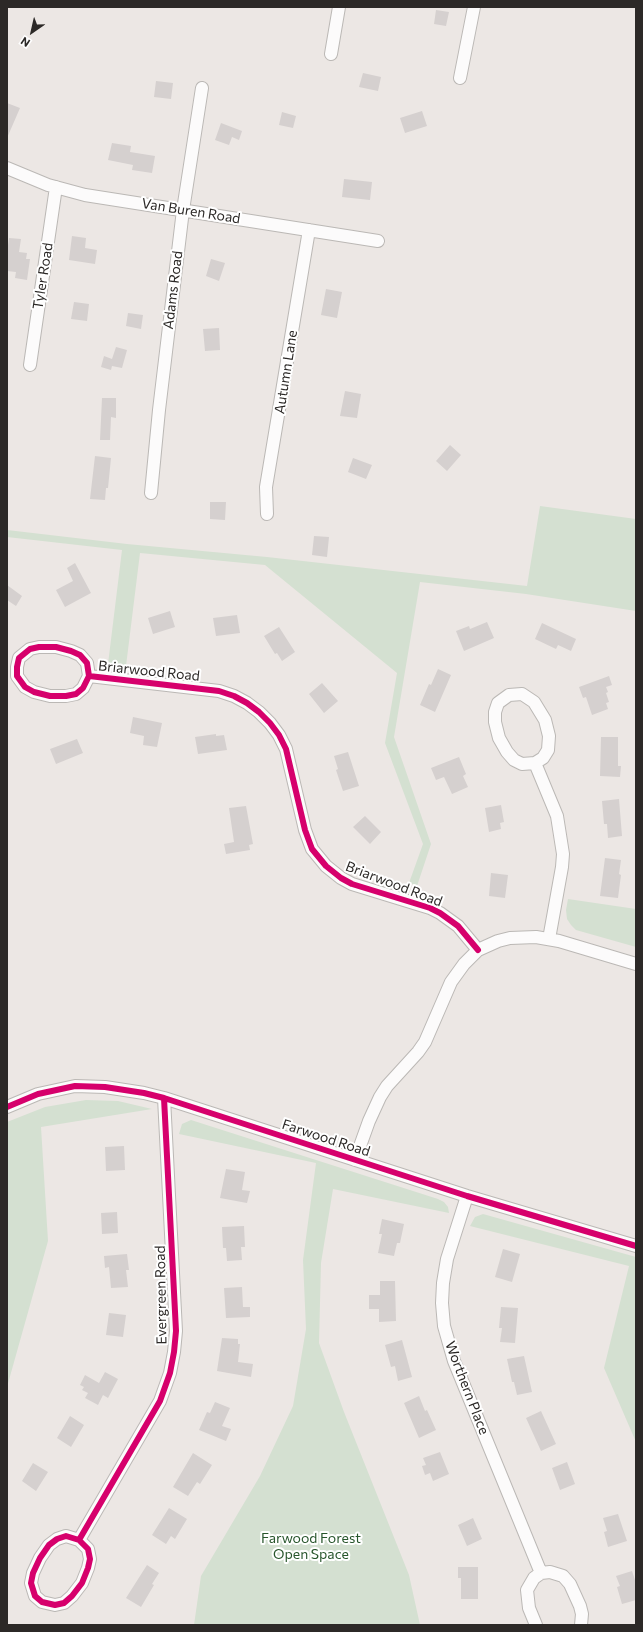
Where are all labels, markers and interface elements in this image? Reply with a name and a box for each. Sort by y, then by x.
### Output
north arrow [12,12,52,52]
text: N [18,35,32,50]
street label: Van Buren Road [140,195,242,227]
street label: Tyler Road [29,241,57,311]
street label: Adams Road [160,250,186,330]
street label: Autumn Lane [271,329,301,415]
street label: Briarwood Road [97,657,201,685]
street label: Briarwood Road [343,858,445,910]
street label: Farwood Road [280,1116,372,1160]
street label: Evergreen Road [152,1245,170,1345]
street label: Worthern Place [441,1339,493,1437]
park label: Farwood Forest Open Space [261,1530,361,1562]

